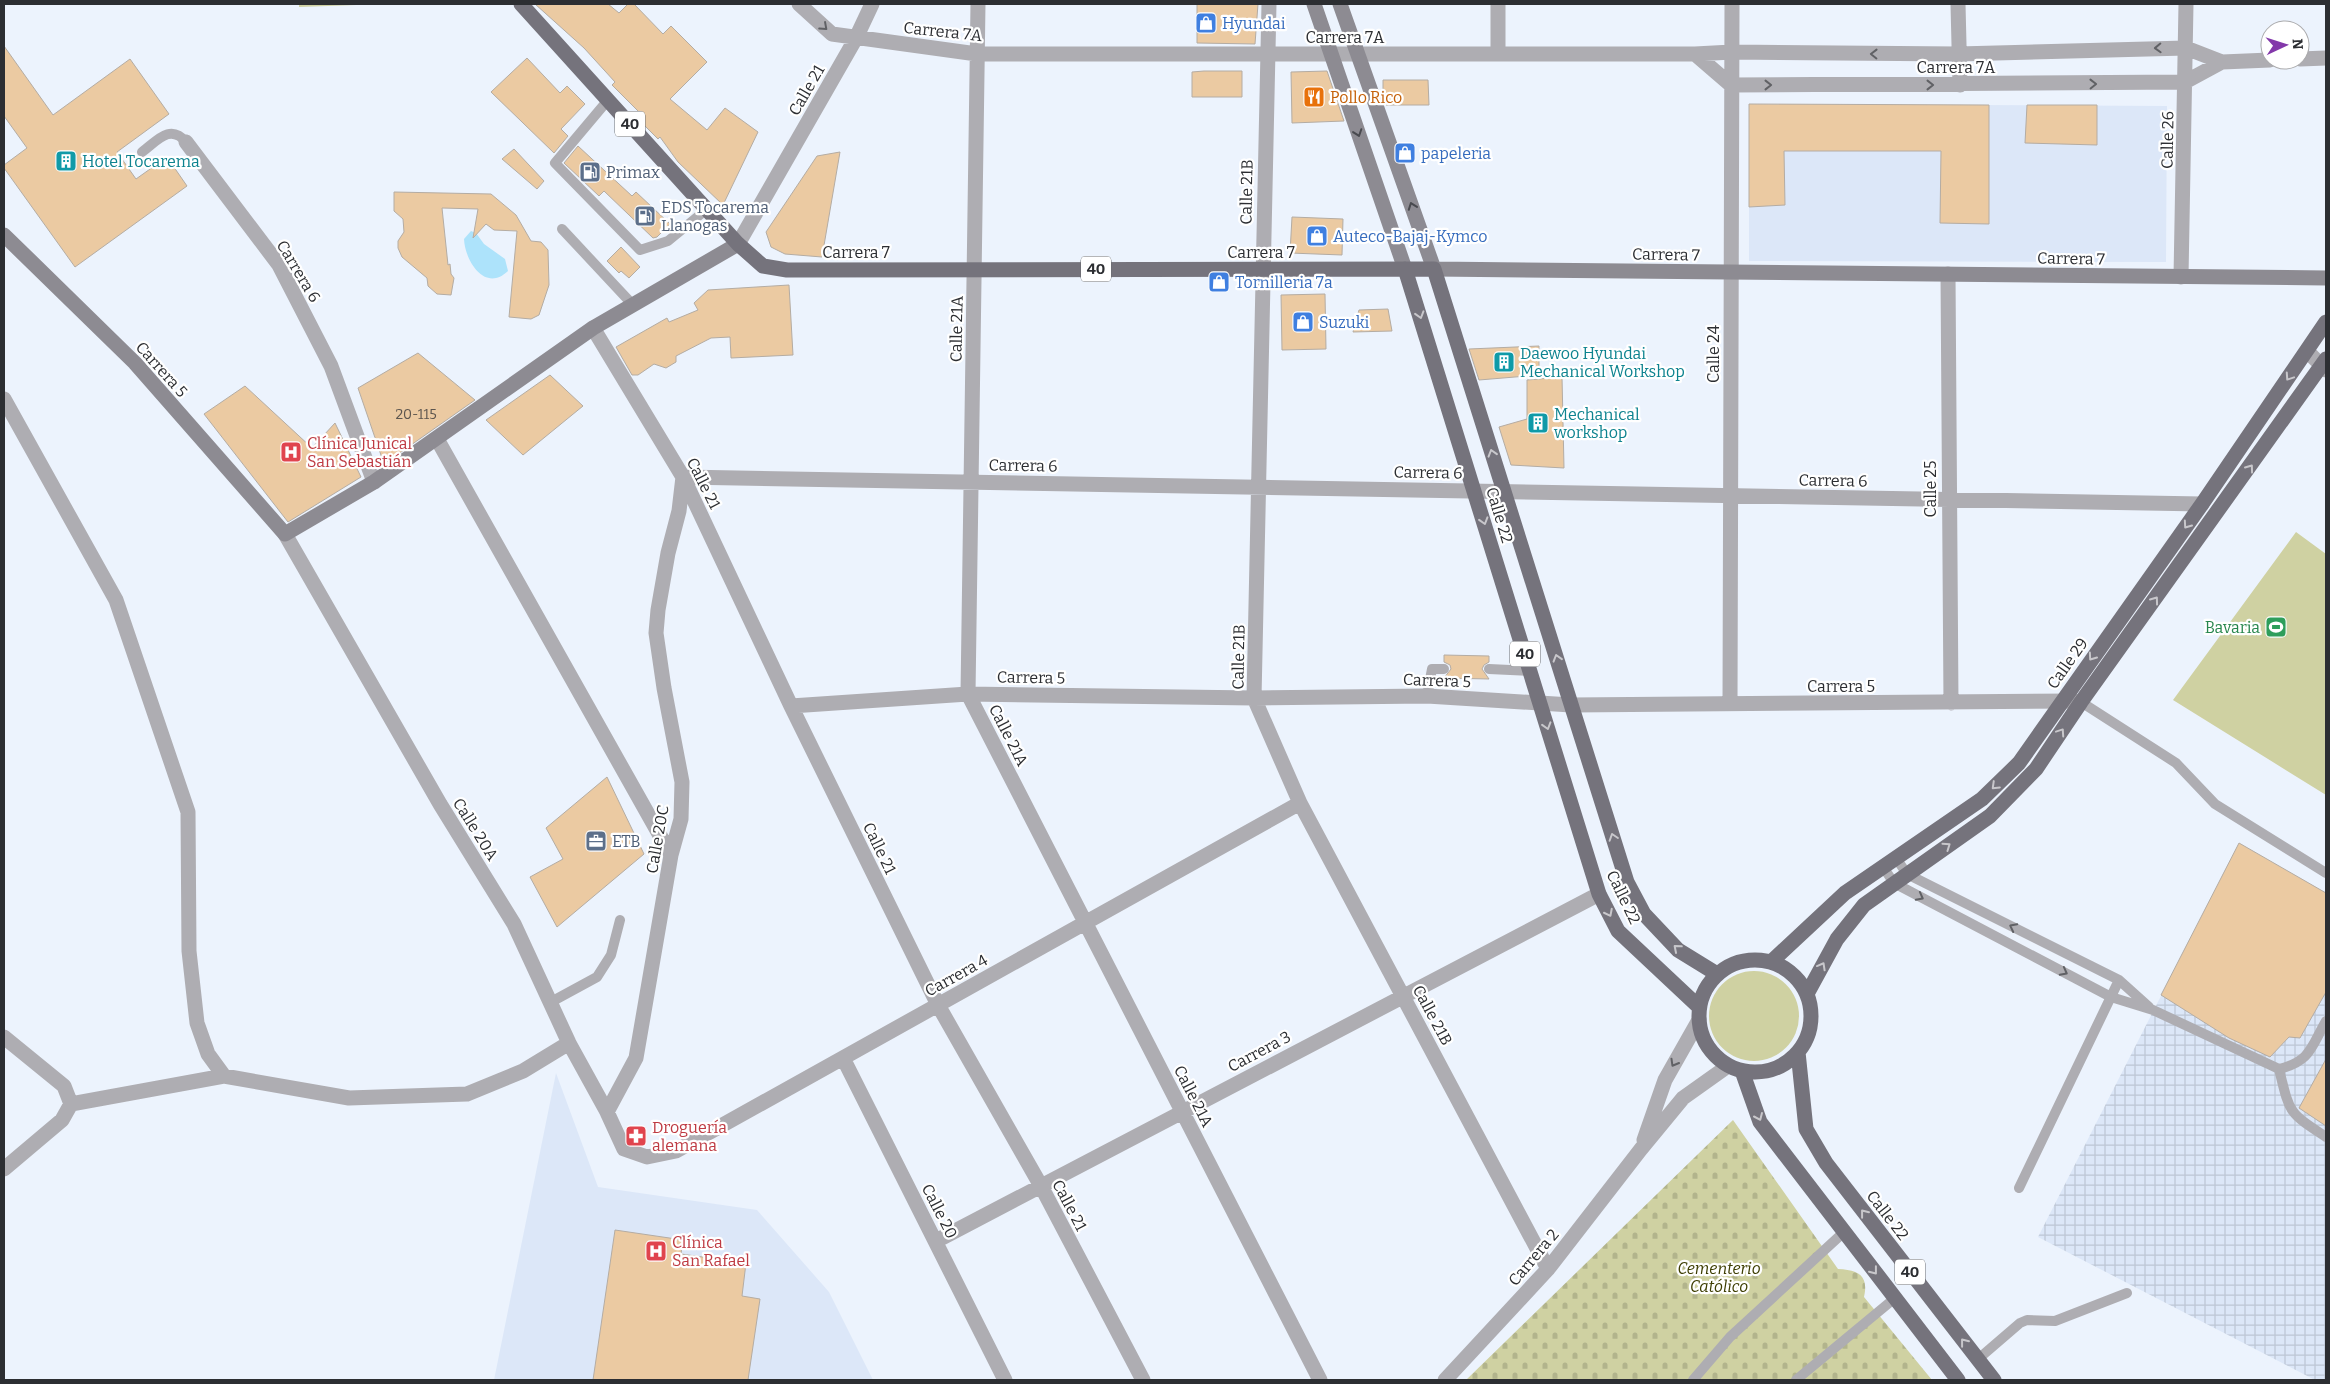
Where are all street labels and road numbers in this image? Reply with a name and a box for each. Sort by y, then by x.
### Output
street label: Carrera 7A [903,18,984,45]
street label: Carrera 7A [1306,28,1385,47]
street label: Carrera 7A [1917,58,1996,77]
street label: Calle 21 [784,61,829,119]
street label: Calle 26 [2157,111,2178,169]
road number: 40 [615,112,645,136]
street label: Calle 21B [1236,159,1257,225]
street label: Carrera 6 [273,237,324,306]
street label: Carrera 7 [822,243,890,262]
street label: Carrera 7 [1227,243,1295,262]
street label: Carrera 7 [1632,244,1700,265]
street label: Carrera 7 [2037,248,2105,269]
road number: 40 [1081,256,1111,282]
street label: Calle 21A [946,295,967,362]
street label: Calle 24 [1704,324,1723,383]
street label: Carrera 5 [132,338,191,401]
street label: Calle 21 [683,454,725,513]
street label: Carrera 6 [988,455,1058,476]
street label: Calle 25 [1921,460,1940,518]
street label: Carrera 6 [1393,462,1463,483]
street label: Carrera 6 [1798,470,1868,491]
street label: Calle 22 [1482,485,1517,545]
street label: Calle 21B [1228,624,1249,690]
street label: Calle 29 [2043,634,2092,692]
road number: 40 [1510,642,1540,666]
street label: Carrera 5 [997,667,1065,688]
street label: Carrera 5 [1403,670,1471,691]
street label: Carrera 5 [1807,677,1875,696]
street label: Calle 21A [985,701,1032,770]
street label: Calle 20A [449,794,503,865]
street label: Calle 20C [642,803,673,875]
street label: Calle 21 [859,819,900,878]
street label: Calle 22 [1602,867,1645,927]
street label: Carrera 4 [921,950,992,1000]
street label: Calle 21B [1409,982,1456,1049]
street label: Carrera 3 [1224,1027,1294,1076]
street label: Calle 21A [1170,1062,1217,1131]
street label: Calle 21 [1048,1176,1091,1234]
street label: Calle 20 [918,1181,961,1242]
street label: Calle 22 [1862,1187,1913,1244]
street label: Carrera 2 [1504,1225,1563,1290]
road number: 40 [1895,1260,1925,1284]

